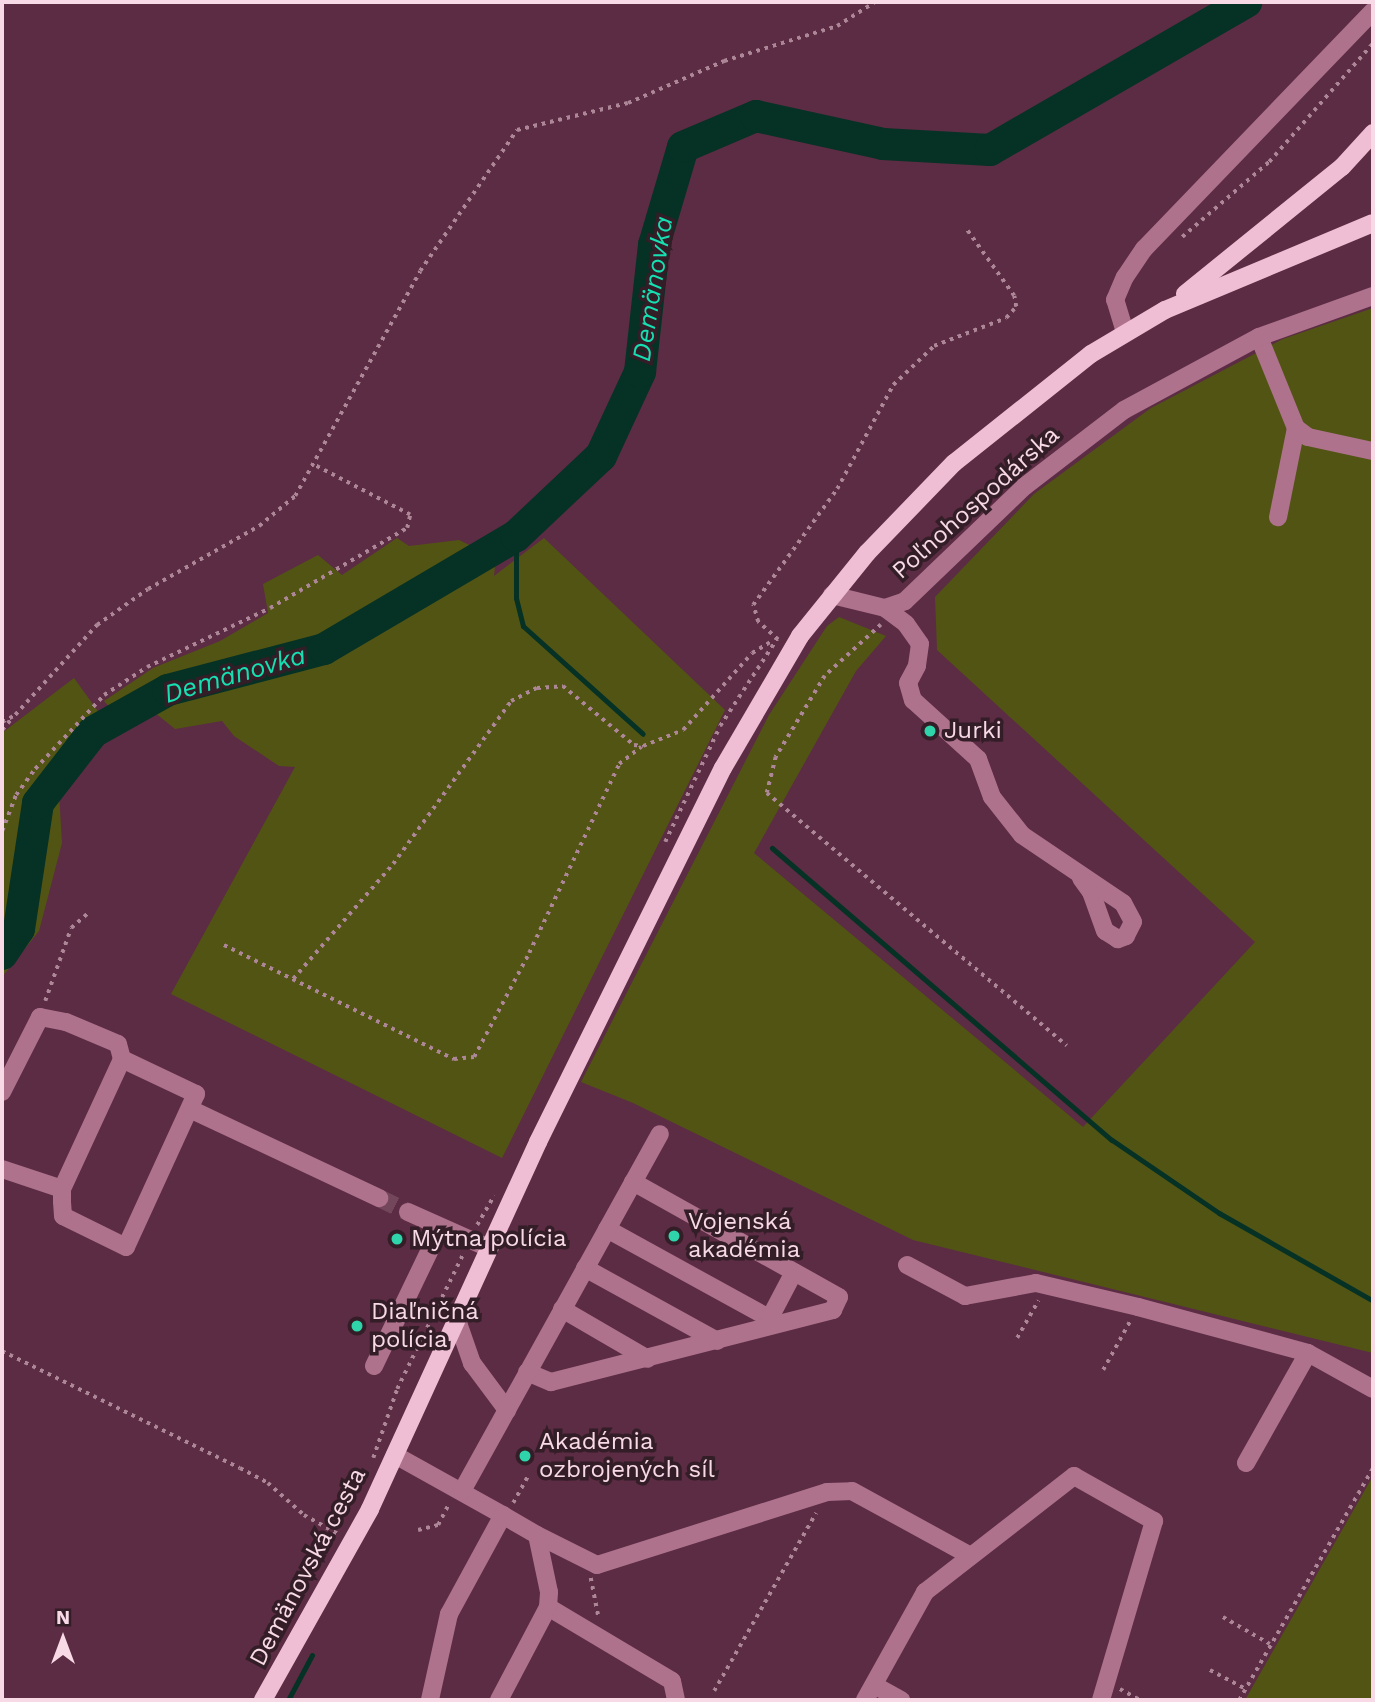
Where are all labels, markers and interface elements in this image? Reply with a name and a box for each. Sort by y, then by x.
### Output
water label: Demänovka [626,214,680,364]
street label: Poľnohospodárska [887,421,1065,585]
water label: Demänovka [160,640,310,710]
place label: Jurki [944,717,1002,745]
marker: Jurki [922,723,938,739]
place label: Vojenská akadémia [688,1208,800,1264]
place label: Mýtna polícia [411,1225,567,1253]
marker: Vojenská akadémia [666,1228,682,1244]
marker: Mýtna polícia [389,1231,405,1247]
place label: Diaľničná polícia [371,1298,479,1354]
marker: Diaľničná polícia [349,1318,365,1334]
place label: Akadémia ozbrojených síl [539,1428,715,1484]
marker: Akadémia ozbrojených síl [517,1448,533,1464]
street label: Demänovská cesta [244,1463,372,1671]
north arrow [28,1604,98,1674]
text: N [56,1606,70,1629]

